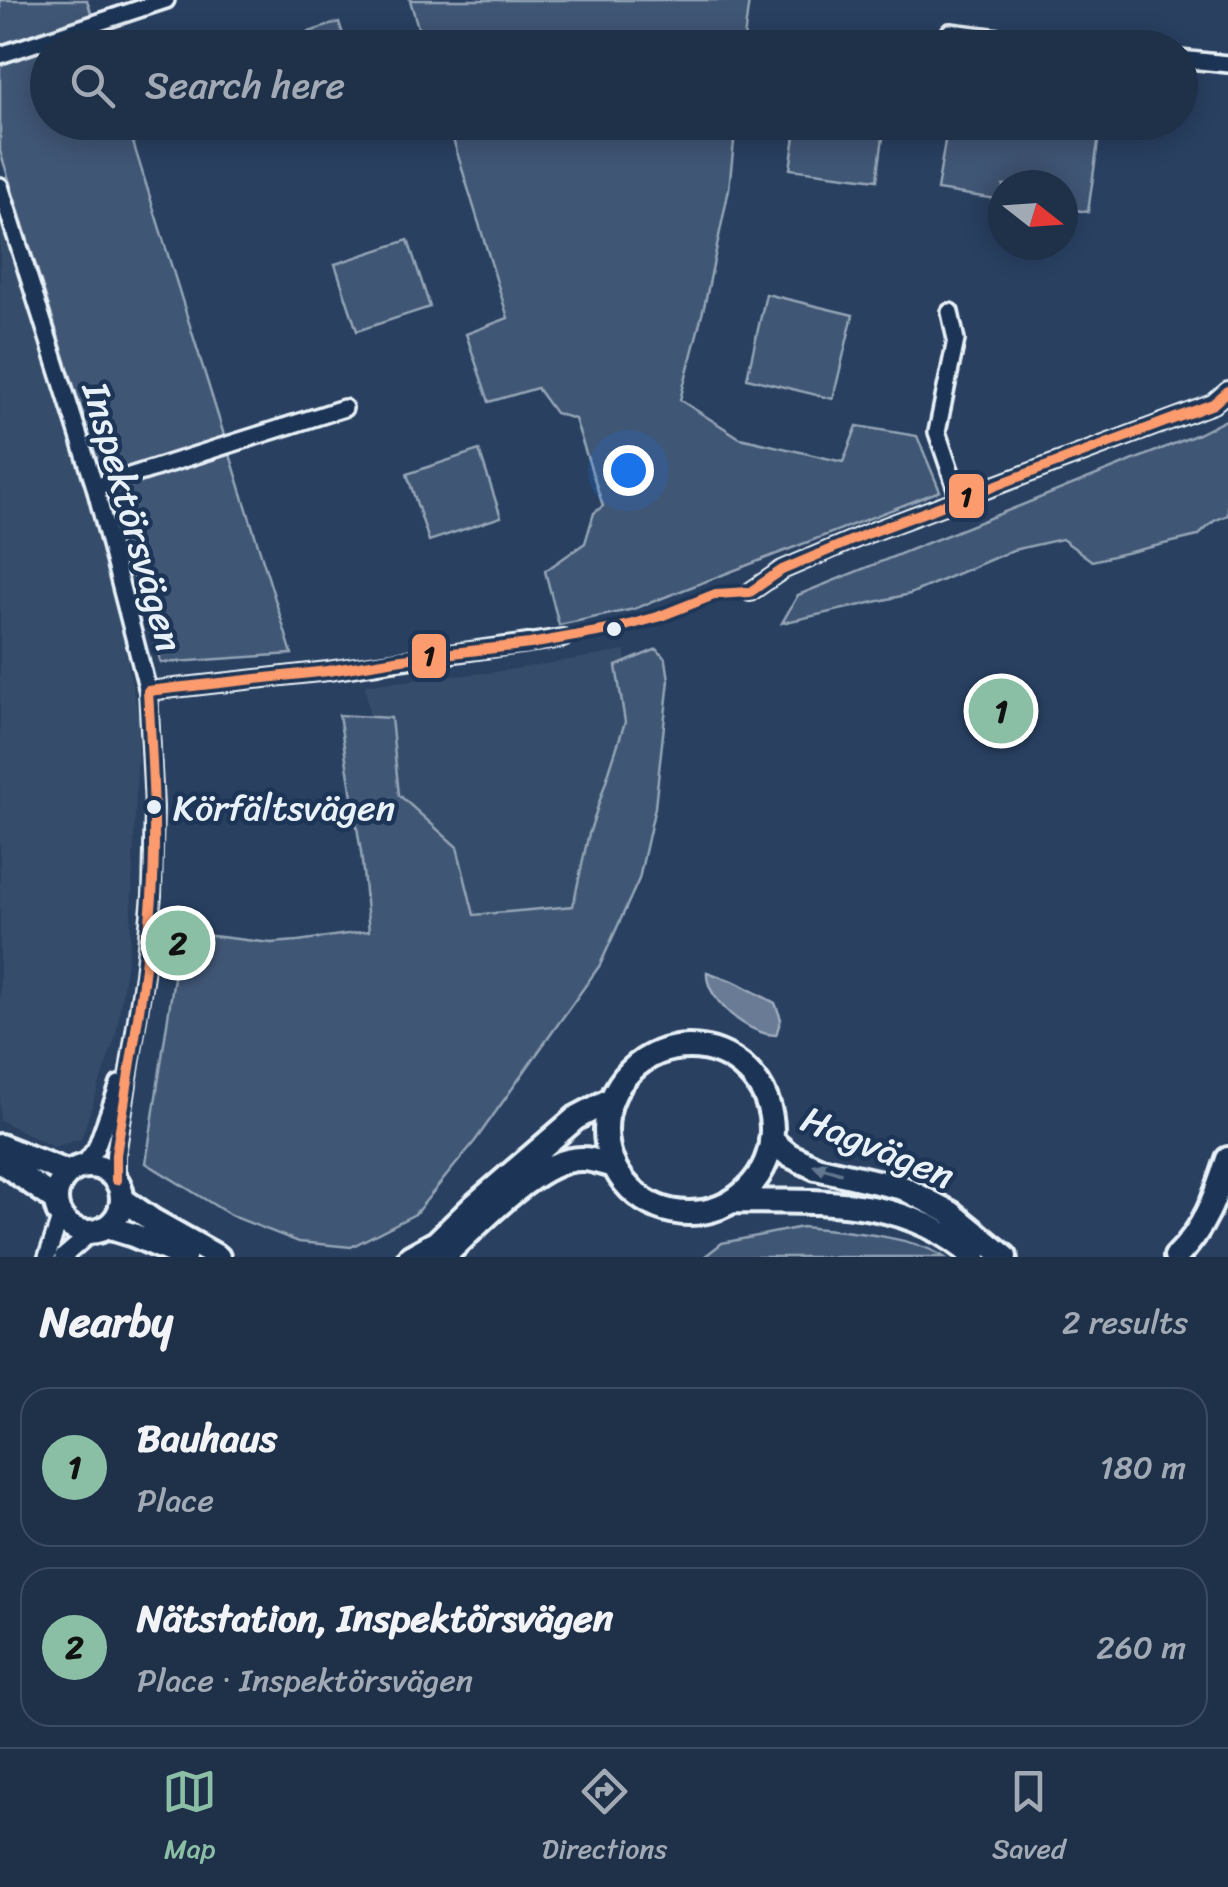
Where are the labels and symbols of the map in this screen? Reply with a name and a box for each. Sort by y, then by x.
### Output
north arrow [988,170,1078,260]
street label: Inspektörsvägen [62,373,203,660]
your location [603,445,654,496]
line badge: 1 [947,472,986,520]
text: 1 [960,472,972,521]
unlabelled marker [604,619,624,639]
text: 1 [423,631,435,680]
line badge: 1 [410,632,448,680]
pin: 1 [968,674,1034,748]
place label: Körfältsvägen [173,776,395,840]
marker: Körfältsvägen [144,797,164,817]
pin: 2 [146,906,210,980]
street label: Hagvägen [791,1086,965,1209]
one-way arrow [811,1161,842,1177]

